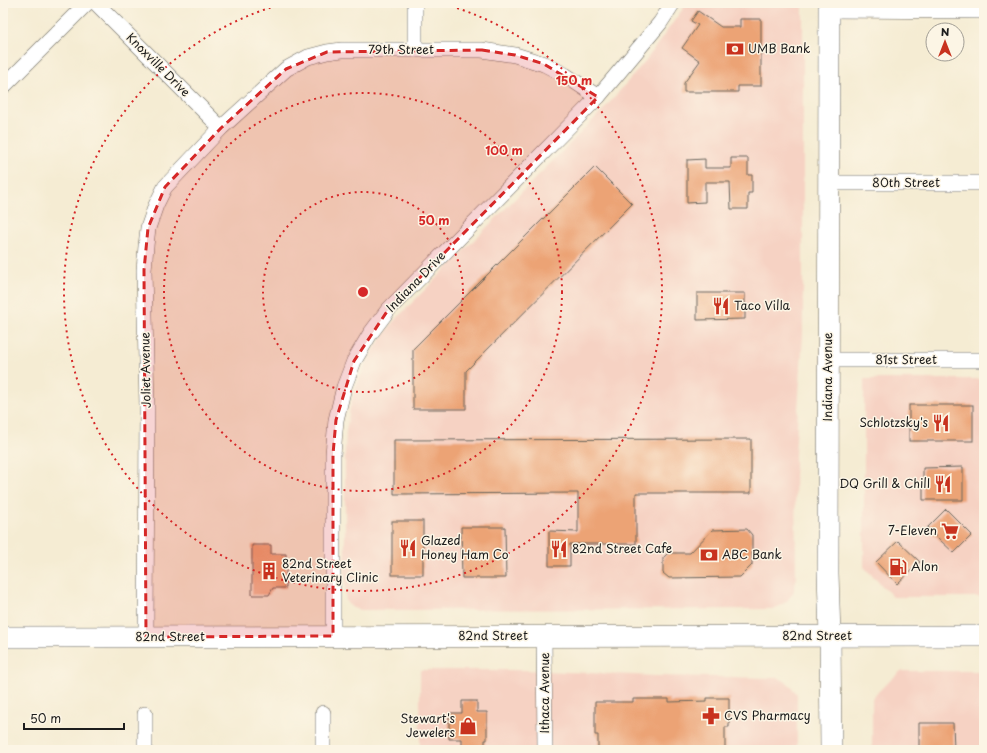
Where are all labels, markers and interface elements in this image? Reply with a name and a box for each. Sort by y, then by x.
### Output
north arrow [925,22,965,62]
text: N [941,23,950,40]
street label: Knoxville Drive [123,28,195,100]
bank icon: UMB Bank [725,39,745,59]
place label: UMB Bank [748,39,810,57]
street label: 79th Street [368,40,434,58]
text: 150 m [556,71,592,89]
text: 100 m [485,141,523,159]
street label: 80th Street [872,173,940,191]
text: 50 m [418,211,450,229]
street label: Indiana Drive [381,247,449,316]
centre of rings [356,285,370,299]
restaurant icon: Taco Villa [711,296,731,316]
place label: Taco Villa [734,296,791,314]
street label: Joliet Avenue [135,331,155,408]
street label: Indiana Avenue [818,332,836,422]
street label: 81st Street [875,350,937,368]
place label: Schlotzsky's [859,413,929,431]
restaurant icon: Schlotzsky's [931,413,951,433]
place label: DQ Grill & Chill [839,474,930,492]
restaurant icon: DQ Grill & Chill [933,474,953,494]
place label: 7-Eleven [888,521,937,539]
supermarket icon: 7-Eleven [940,521,960,541]
place label: Glazed Honey Ham Co [421,531,509,563]
restaurant icon: Glazed Honey Ham Co [398,538,418,558]
restaurant icon: 82nd Street Cafe [549,539,569,559]
place label: 82nd Street Cafe [572,539,672,557]
bank icon: ABC Bank [699,545,719,565]
place label: ABC Bank [722,545,782,563]
place label: 82nd Street Veterinary Clinic [282,554,378,586]
fuel station icon: Alon [888,557,908,577]
place label: Alon [911,557,938,575]
building icon: 82nd Street Veterinary Clinic [259,561,279,581]
street label: 82nd Street [458,626,528,644]
street label: 82nd Street [782,626,852,644]
street label: 82nd Street [135,627,205,645]
street label: Ithaca Avenue [535,652,553,734]
scale bar [24,705,124,731]
pharmacy icon: CVS Pharmacy [701,706,721,726]
place label: CVS Pharmacy [724,706,811,724]
text: 50 m [30,709,61,727]
place label: Stewart's Jewelers [400,709,456,741]
shop icon: Stewart's Jewelers [458,716,478,736]

